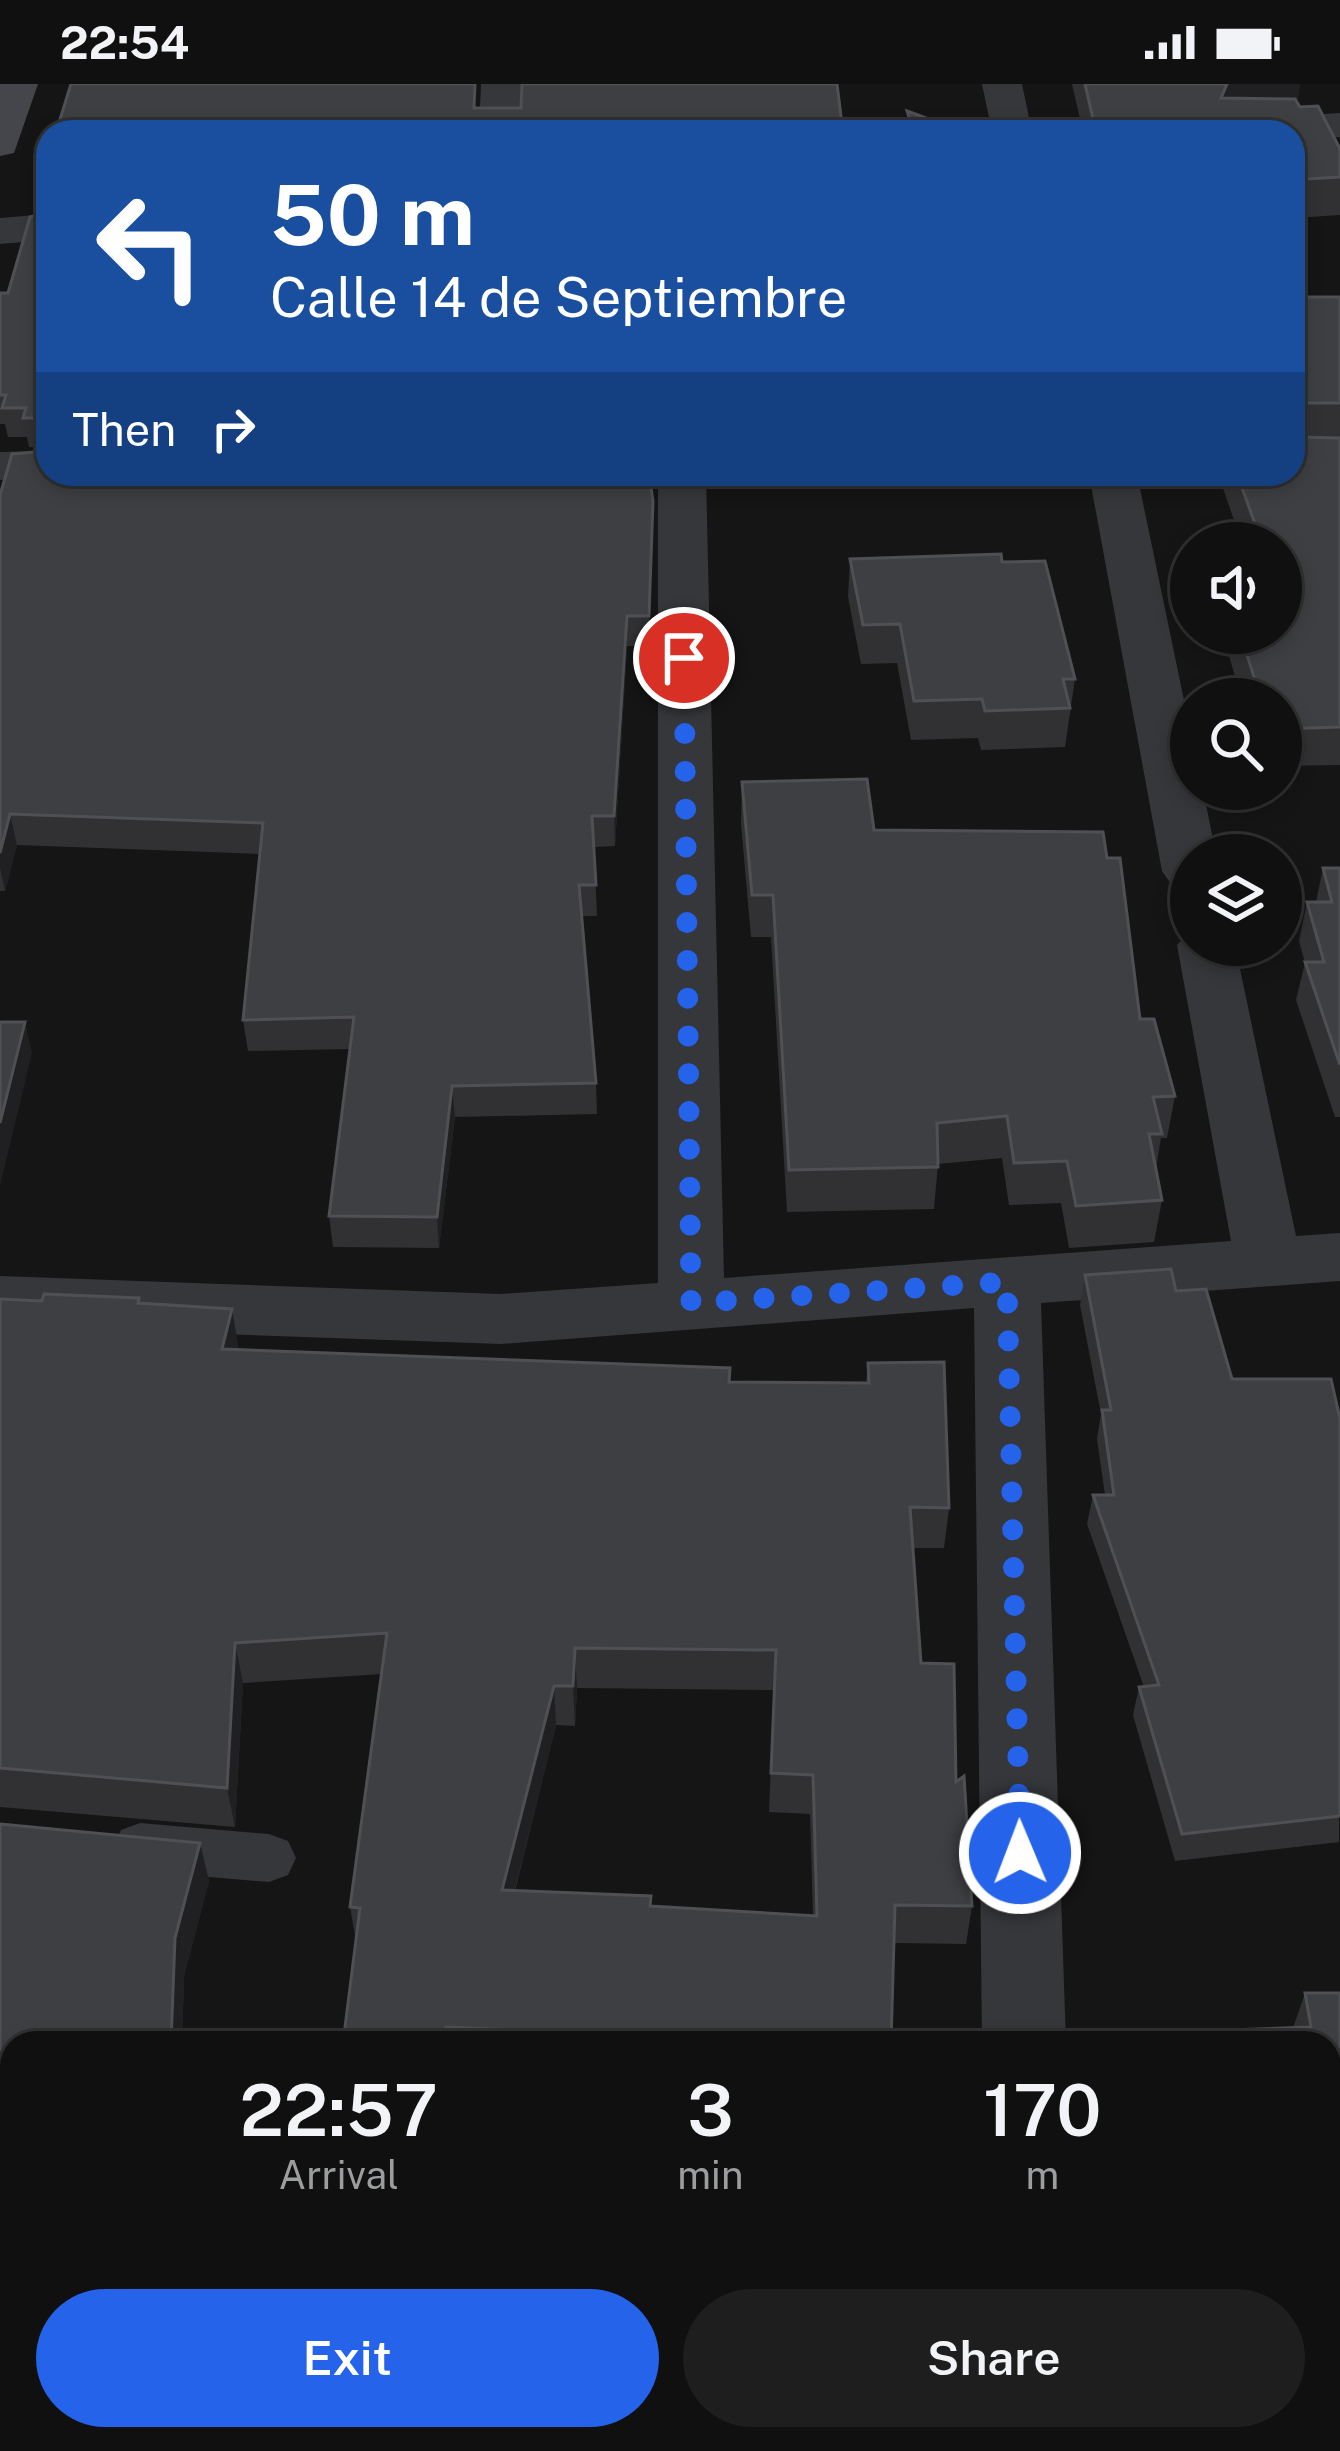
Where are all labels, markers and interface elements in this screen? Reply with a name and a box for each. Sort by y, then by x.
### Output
text: 22:54 [60,16,189,69]
text: 50 m [270,165,475,264]
icon: left [72,168,228,324]
text: Calle 14 de Septiembre [270,266,847,329]
icon: right [200,396,266,462]
text: Then [72,403,176,456]
map controls [1170,522,1302,966]
button: sound [1170,522,1302,654]
pin [633,607,735,709]
icon: arrive [651,625,717,691]
button: search [1170,678,1302,810]
button: layers [1170,834,1302,966]
position arrow [957,1790,1083,1916]
text: 22:57 [239,2068,438,2152]
text: 3 [687,2068,734,2152]
text: 170 [983,2068,1102,2152]
text: Arrival [278,2152,399,2198]
text: min [677,2152,744,2198]
text: m [1025,2152,1059,2198]
button: Exit [36,2289,659,2427]
button: Share [683,2289,1305,2427]

